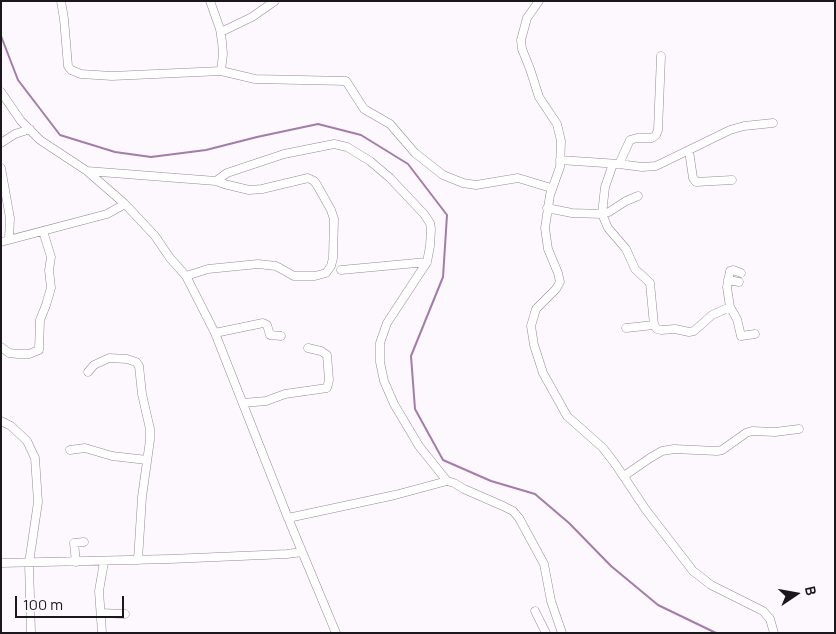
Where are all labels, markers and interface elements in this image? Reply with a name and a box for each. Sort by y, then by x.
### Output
north arrow [771,569,821,619]
text: B [801,584,821,597]
scale bar [18,586,126,618]
text: 100 m [23,594,63,615]

